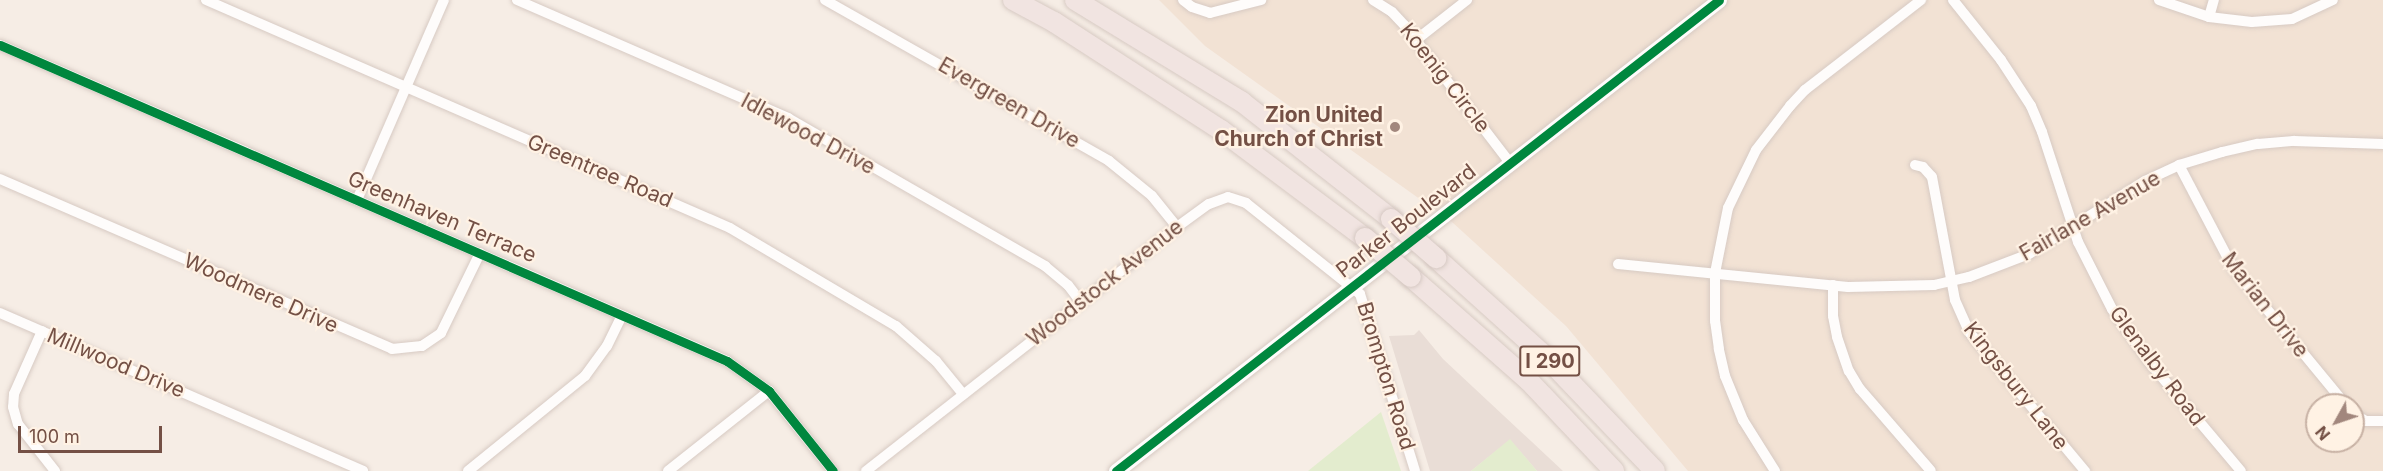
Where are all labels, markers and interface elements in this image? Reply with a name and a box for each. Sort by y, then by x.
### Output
street label: Koenig Circle [1395,18,1495,138]
street label: Evergreen Drive [934,52,1084,154]
street label: Idlewood Drive [737,88,879,180]
place label: Zion United Church of Christ [1214,102,1383,152]
marker: Zion United Church of Christ [1388,120,1402,134]
street label: Greentree Road [523,129,677,213]
street label: Parker Boulevard [1331,159,1481,283]
street label: Greenhaven Terrace [344,166,540,268]
street label: Fairlane Avenue [2015,166,2165,266]
street label: Woodstock Avenue [1022,214,1188,352]
street label: Marian Drive [2216,247,2314,363]
street label: Woodmere Drive [180,248,342,338]
street label: Brompton Road [1352,299,1420,453]
street label: Glenalby Road [2104,301,2210,431]
street label: Kingsbury Lane [1958,317,2074,455]
street label: Millwood Drive [43,323,189,403]
road number: I 290 [1518,344,1582,378]
north arrow [2305,393,2365,453]
scale bar [21,414,165,452]
text: N [2311,422,2334,444]
text: 100 m [29,426,80,447]

